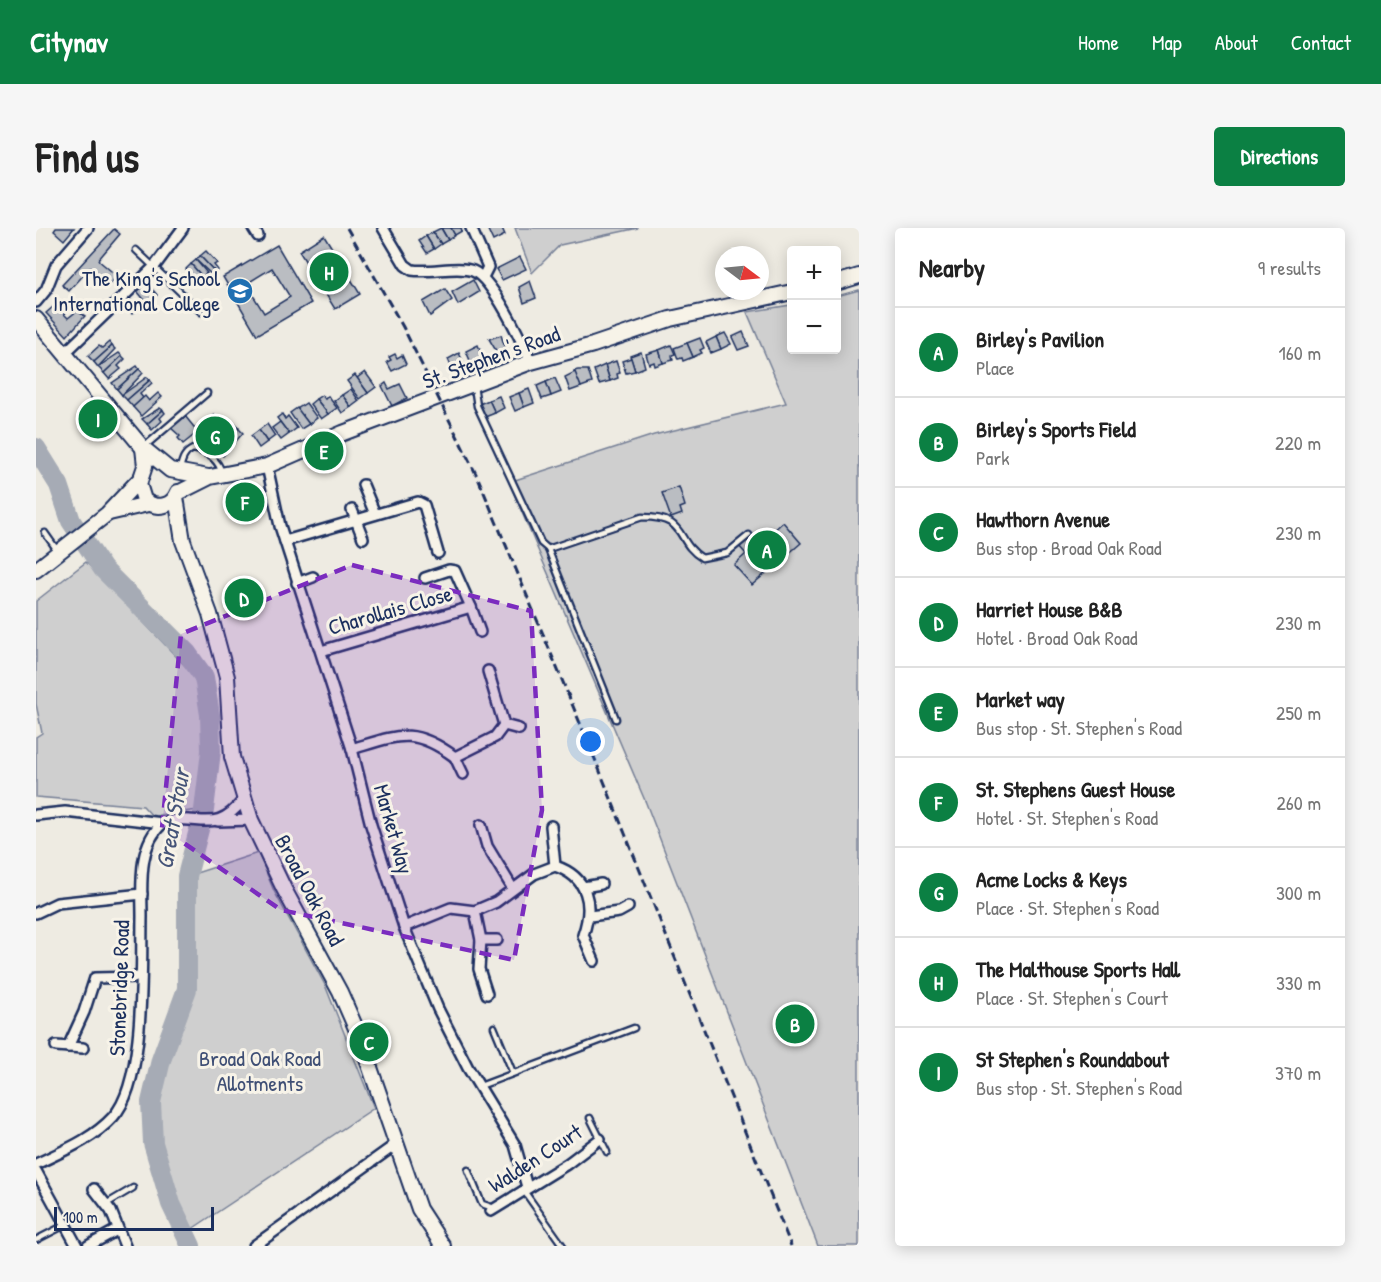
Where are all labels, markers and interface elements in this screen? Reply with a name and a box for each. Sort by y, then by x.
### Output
text: Citynav [30,23,108,61]
text: Home [1078,28,1119,57]
text: Map [1152,28,1182,57]
text: About [1215,28,1258,57]
text: Contact [1291,28,1351,57]
button: Directions [1214,127,1345,186]
text: Find us [36,128,139,185]
north arrow [715,246,769,300]
map controls [787,246,841,354]
button: + [787,246,841,300]
pin: H [310,250,348,294]
text: Nearby [919,250,985,285]
text: 9 results [1258,254,1321,281]
place label: The King's School International College [53,263,220,318]
school or university icon: The King's School International College [225,276,255,306]
button: − [787,300,841,354]
street label: St. Stephen's Road [418,318,564,396]
text: Birley's Pavilion [976,324,1104,354]
text: A [934,339,943,366]
text: 160 m [1279,339,1321,366]
text: Place [976,354,1015,381]
pin: I [78,396,118,441]
pin: G [196,414,234,458]
text: Birley's Sports Field [976,414,1136,444]
pin: E [304,428,344,474]
text: B [933,429,944,456]
text: 220 m [1275,429,1321,456]
text: Park [976,444,1009,471]
pin: F [226,480,264,524]
text: Hawthorn Avenue [976,504,1110,534]
text: C [933,519,944,546]
text: 230 m [1276,519,1321,546]
pin: A [748,528,786,572]
text: Bus stop · Broad Oak Road [976,534,1162,561]
pin: D [224,576,264,620]
street label: Charollais Close [324,578,456,642]
text: Harriet House B&B [976,594,1122,624]
text: D [934,609,943,636]
text: 230 m [1276,609,1321,636]
text: Hotel · Broad Oak Road [976,624,1138,651]
text: Market way [976,684,1065,714]
text: E [934,699,943,726]
text: 250 m [1276,699,1321,726]
text: Bus stop · St. Stephen's Road [976,714,1182,741]
your location [576,727,605,756]
water label: Great Stour [147,763,197,871]
text: St. Stephens Guest House [976,774,1175,804]
street label: Market Way [367,781,421,877]
text: F [935,789,942,816]
text: 260 m [1277,789,1321,816]
text: Hotel · St. Stephen's Road [976,804,1158,831]
street label: Broad Oak Road [268,829,352,951]
text: Acme Locks & Keys [976,864,1127,894]
text: G [934,879,943,906]
text: 300 m [1276,879,1321,906]
text: Place · St. Stephen's Road [976,894,1159,921]
street label: Stonebridge Road [102,919,136,1056]
text: The Malthouse Sports Hall [976,954,1180,984]
text: H [934,969,943,996]
text: 330 m [1276,969,1321,996]
text: Place · St. Stephen's Court [976,984,1168,1011]
pin: B [776,1002,814,1046]
pin: C [350,1020,388,1064]
park label: Broad Oak Road Allotments [199,1043,321,1098]
text: St Stephen's Roundabout [976,1044,1169,1074]
text: I [936,1059,941,1086]
text: 370 m [1275,1059,1321,1086]
text: Bus stop · St. Stephen's Road [976,1074,1182,1101]
street label: Walden Court [482,1116,588,1199]
scale bar [54,1204,214,1232]
text: 100 m [63,1206,98,1228]

